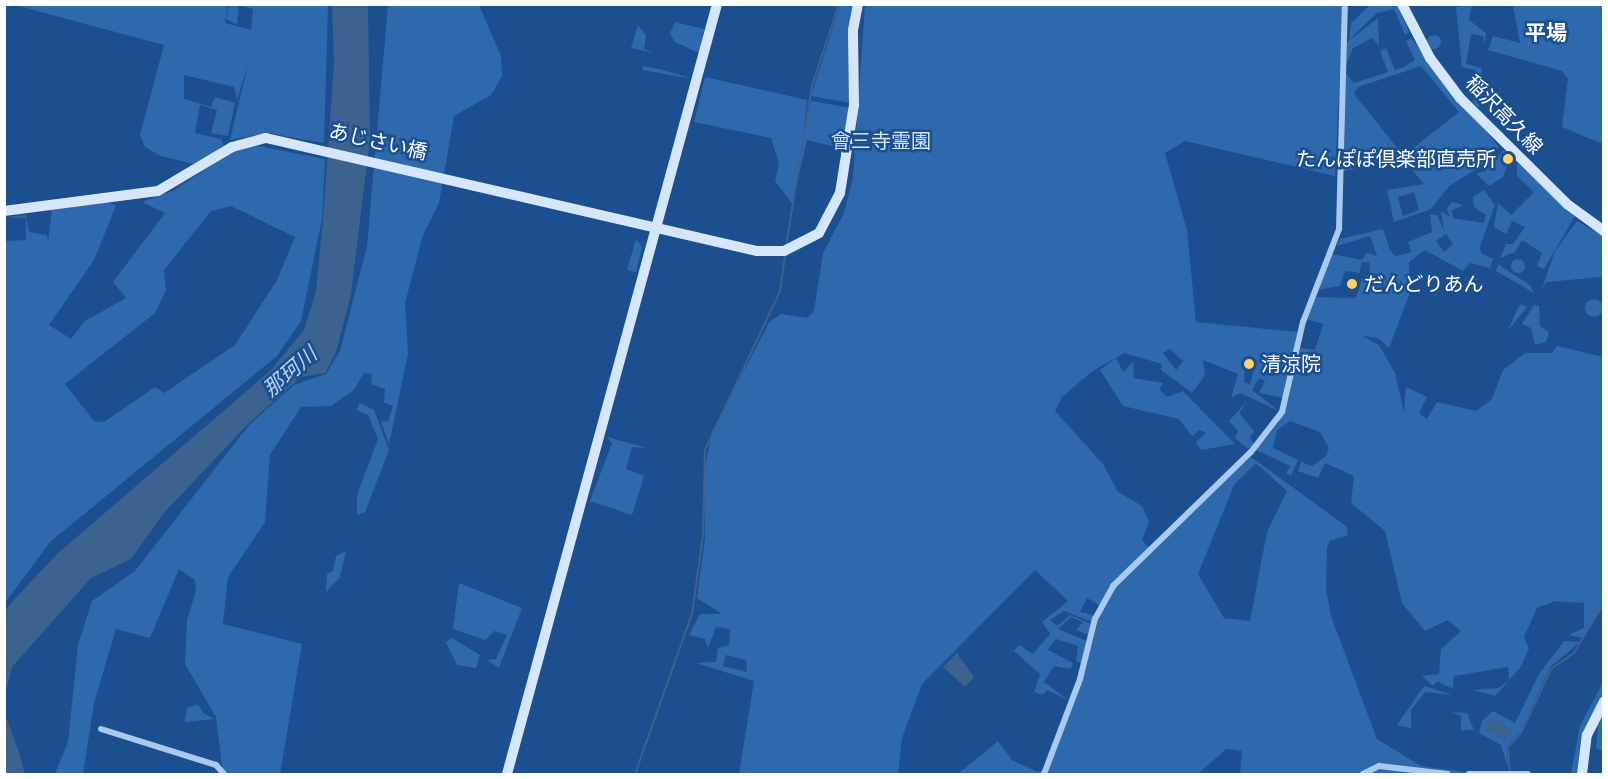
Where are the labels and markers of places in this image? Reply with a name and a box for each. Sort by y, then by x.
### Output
place label: たんぽぽ倶楽部直売所 [1296,147,1496,171]
marker: たんぽぽ倶楽部直売所 [1501,152,1515,166]
place label: だんどりあん [1364,272,1484,296]
marker: だんどりあん [1345,277,1359,291]
place label: 清涼院 [1261,352,1321,376]
marker: 清涼院 [1242,357,1256,371]

